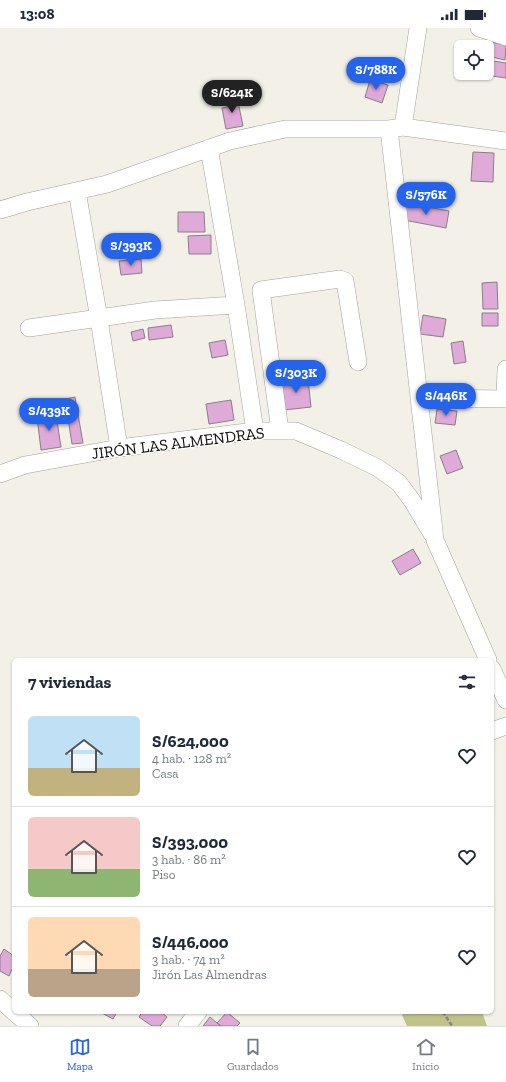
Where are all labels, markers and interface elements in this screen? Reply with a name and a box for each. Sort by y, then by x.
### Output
text: 13:08 [20,5,55,23]
map controls [454,40,494,80]
button: locate [454,40,494,80]
pin: S/788K [343,57,409,91]
text: S/788K [355,62,397,77]
pin: S/624K [199,80,265,114]
text: S/624K [211,85,253,100]
pin: S/576K [393,182,459,216]
text: S/576K [406,187,446,202]
pin: S/393K [98,233,164,267]
text: S/393K [110,238,152,253]
pin: S/303K [263,360,329,394]
text: S/303K [275,365,317,380]
pin: S/446K [413,383,479,417]
text: S/446K [425,388,467,403]
pin: S/439K [16,398,82,432]
text: S/439K [28,403,70,418]
street label: JIRÓN LAS ALMENDRAS [90,423,266,463]
icon: filters [456,671,478,693]
text: 7 viviendas [28,672,111,692]
text: S/624,000 [152,731,229,751]
icon: home [60,732,108,780]
icon: heart [456,745,478,767]
text: 4 hab. · 128 m² [152,751,231,766]
text: Casa [152,766,179,781]
text: S/393,000 [152,832,228,852]
icon: home [60,833,108,881]
icon: heart [456,846,478,868]
text: 3 hab. · 86 m² [152,852,226,867]
text: Piso [152,867,175,882]
text: S/446,000 [152,932,229,952]
icon: home [60,933,108,981]
icon: heart [456,946,478,968]
text: 3 hab. · 74 m² [152,952,225,967]
text: Jirón Las Almendras [152,967,267,982]
tab: Mapa [67,1036,93,1073]
tab: Guardados [227,1036,279,1073]
tab: Inicio [412,1036,439,1073]

